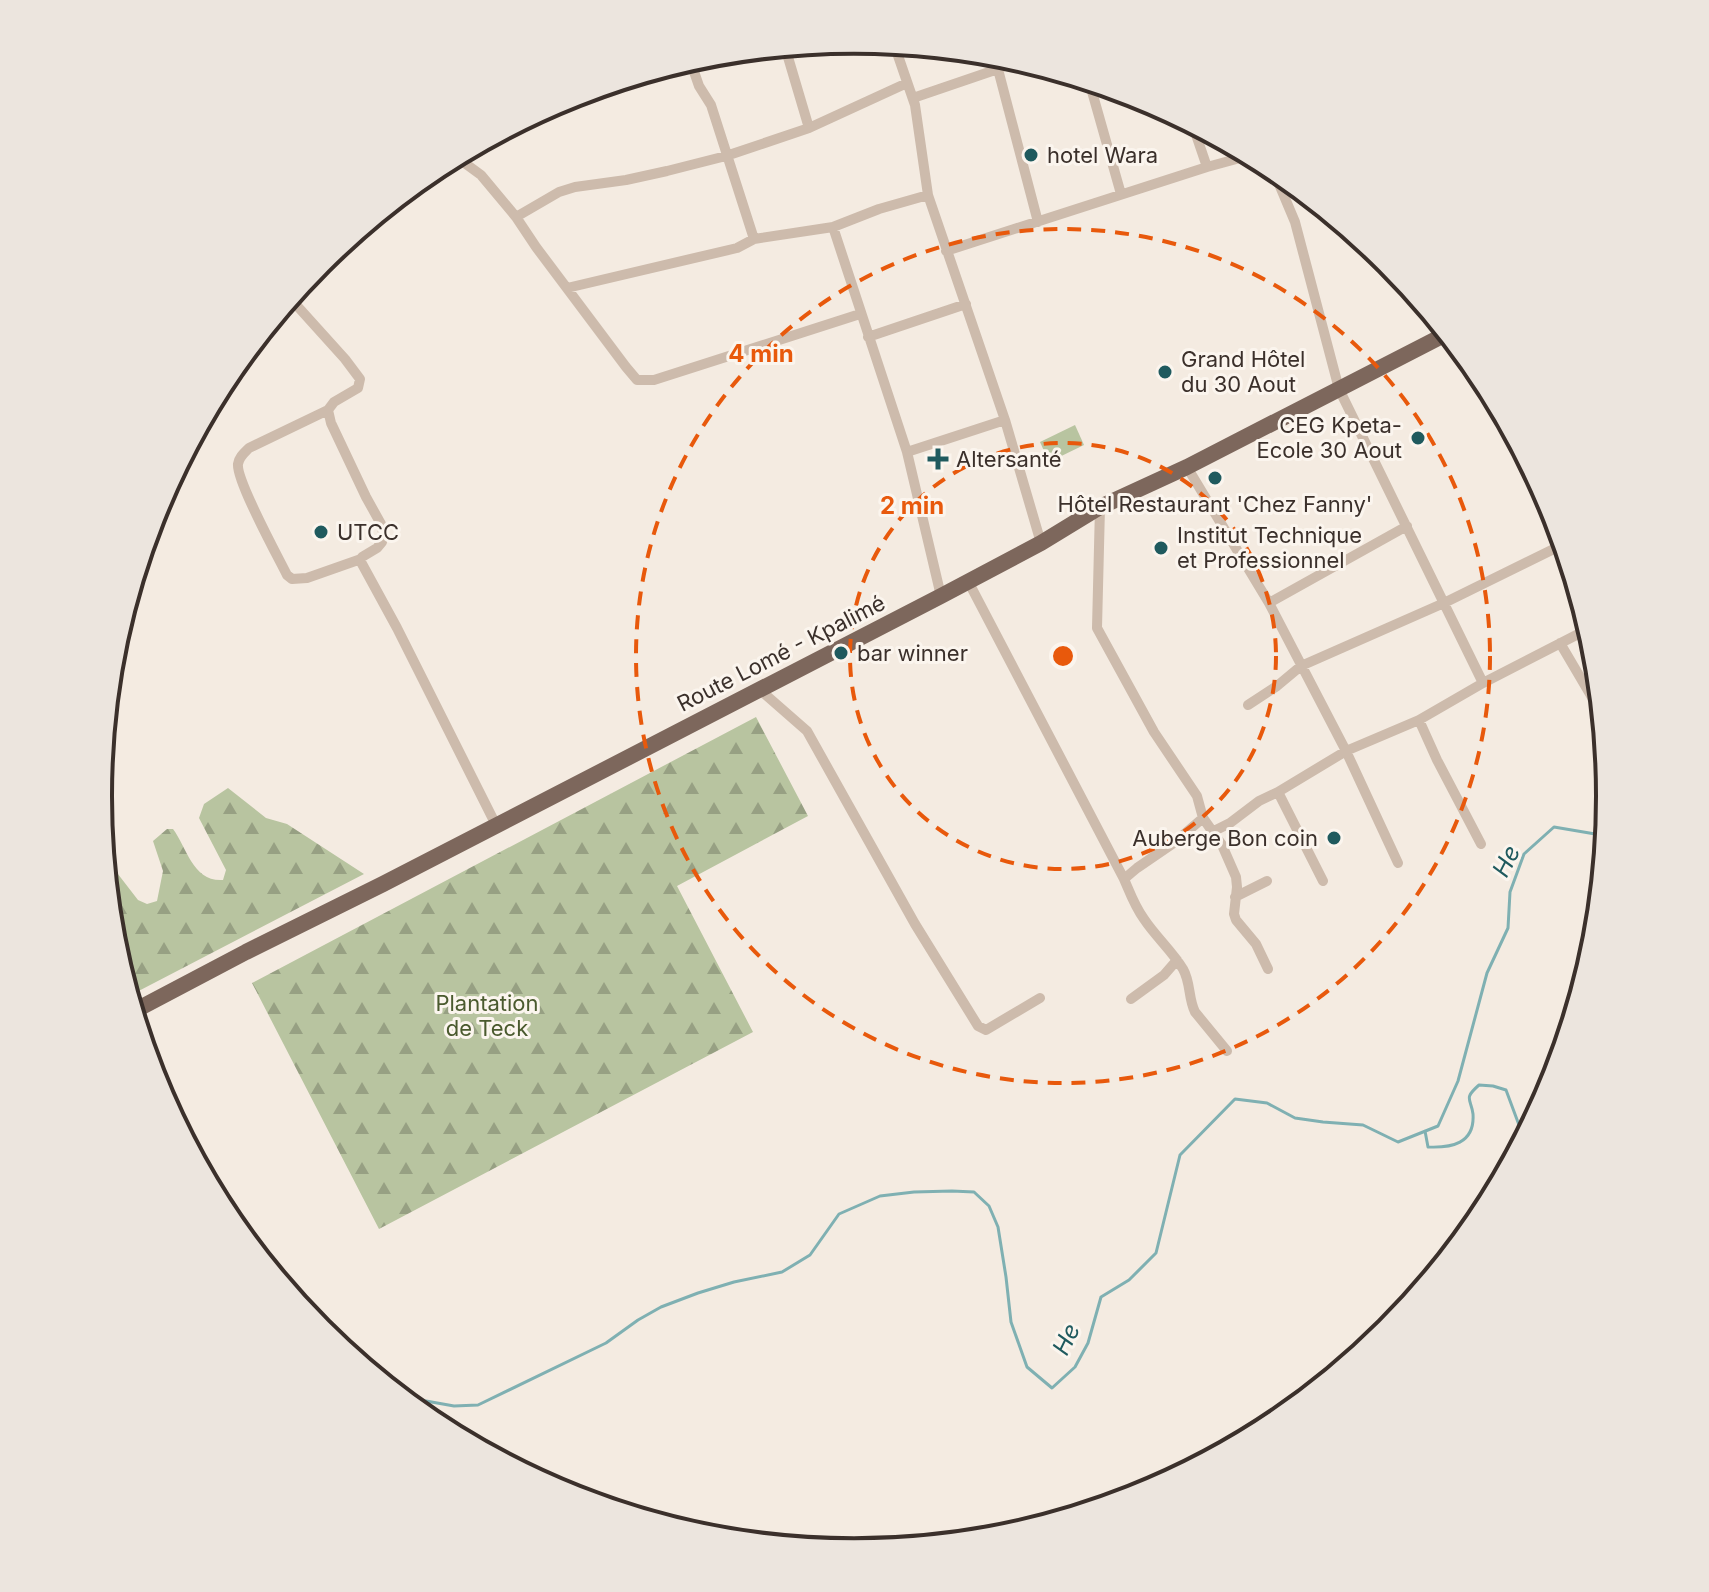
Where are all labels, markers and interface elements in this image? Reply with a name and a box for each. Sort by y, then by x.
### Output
place label: hotel Wara [1047,142,1158,168]
marker: hotel Wara [1022,146,1040,164]
text: 4 min [728,339,794,368]
place label: Grand Hôtel du 30 Aout [1181,346,1305,397]
marker: Grand Hôtel du 30 Aout [1156,363,1174,381]
place label: CEG Kpeta- Ecole 30 Aout [1256,412,1402,463]
marker: CEG Kpeta- Ecole 30 Aout [1409,429,1427,447]
place label: Altersanté [956,446,1062,472]
marker: Altersanté [927,448,949,470]
marker: Hôtel Restaurant 'Chez Fanny' [1206,469,1224,487]
text: 2 min [880,491,944,520]
place label: Hôtel Restaurant 'Chez Fanny' [1058,491,1372,517]
place label: UTCC [337,519,399,545]
place label: Institut Technique et Professionnel [1177,522,1362,573]
marker: UTCC [312,523,330,541]
marker: Institut Technique et Professionnel [1152,539,1170,557]
street label: Route Lomé - Kpalimé [673,589,889,717]
place label: bar winner [857,640,968,666]
centre of rings [1049,642,1077,670]
marker: bar winner [832,644,850,662]
place label: Auberge Bon coin [1132,825,1318,851]
marker: Auberge Bon coin [1325,829,1343,847]
water label: He [1486,840,1526,882]
park label: Plantation de Teck [435,990,539,1041]
water label: He [1046,1318,1086,1360]

